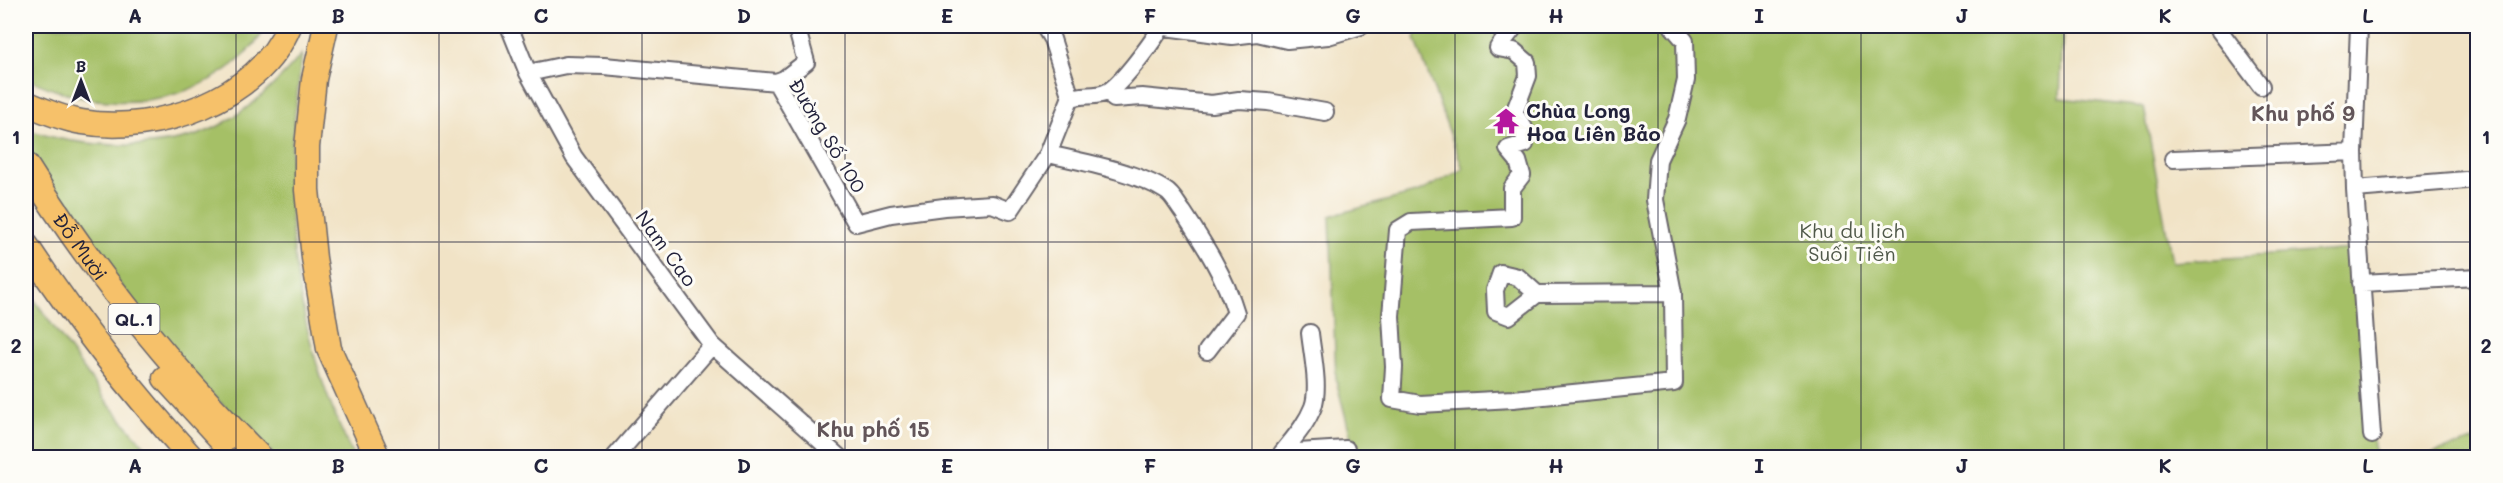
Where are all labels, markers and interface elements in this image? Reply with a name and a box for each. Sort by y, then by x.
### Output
text: A [128,2,142,28]
text: B [331,2,345,28]
text: C [534,2,549,28]
text: D [737,2,751,28]
text: E [941,2,953,28]
text: F [1144,2,1157,28]
text: G [1345,2,1361,28]
text: H [1548,2,1564,28]
text: I [1754,2,1764,28]
text: J [1955,2,1969,28]
text: K [2158,2,2172,28]
text: L [2362,2,2374,28]
north arrow [51,51,111,111]
text: B [76,55,86,76]
street label: Đường Số 100 [784,73,872,197]
place label: Chùa Long Hoa Liên Bảo [1526,97,1661,146]
district label: Khu phố 9 [2251,99,2355,126]
temple icon: Chùa Long Hoa Liên Bảo [1491,106,1521,136]
text: 1 [12,123,20,149]
text: 1 [2482,123,2490,149]
street label: Nam Cao [631,205,704,291]
street label: Đỗ Mười [48,207,114,285]
park label: Khu du lịch Suối Tiên [1800,217,1904,266]
road number: QL.1 [108,304,160,334]
text: 2 [10,332,22,358]
text: 2 [2480,332,2492,358]
district label: Khu phố 15 [817,415,929,442]
text: A [128,452,142,478]
text: B [331,452,345,478]
text: C [534,452,549,478]
text: D [737,452,751,478]
text: E [941,452,953,478]
text: F [1144,452,1157,478]
text: G [1345,452,1361,478]
text: H [1548,452,1564,478]
text: I [1754,452,1764,478]
text: J [1955,452,1969,478]
text: K [2158,452,2172,478]
text: L [2362,452,2374,478]

